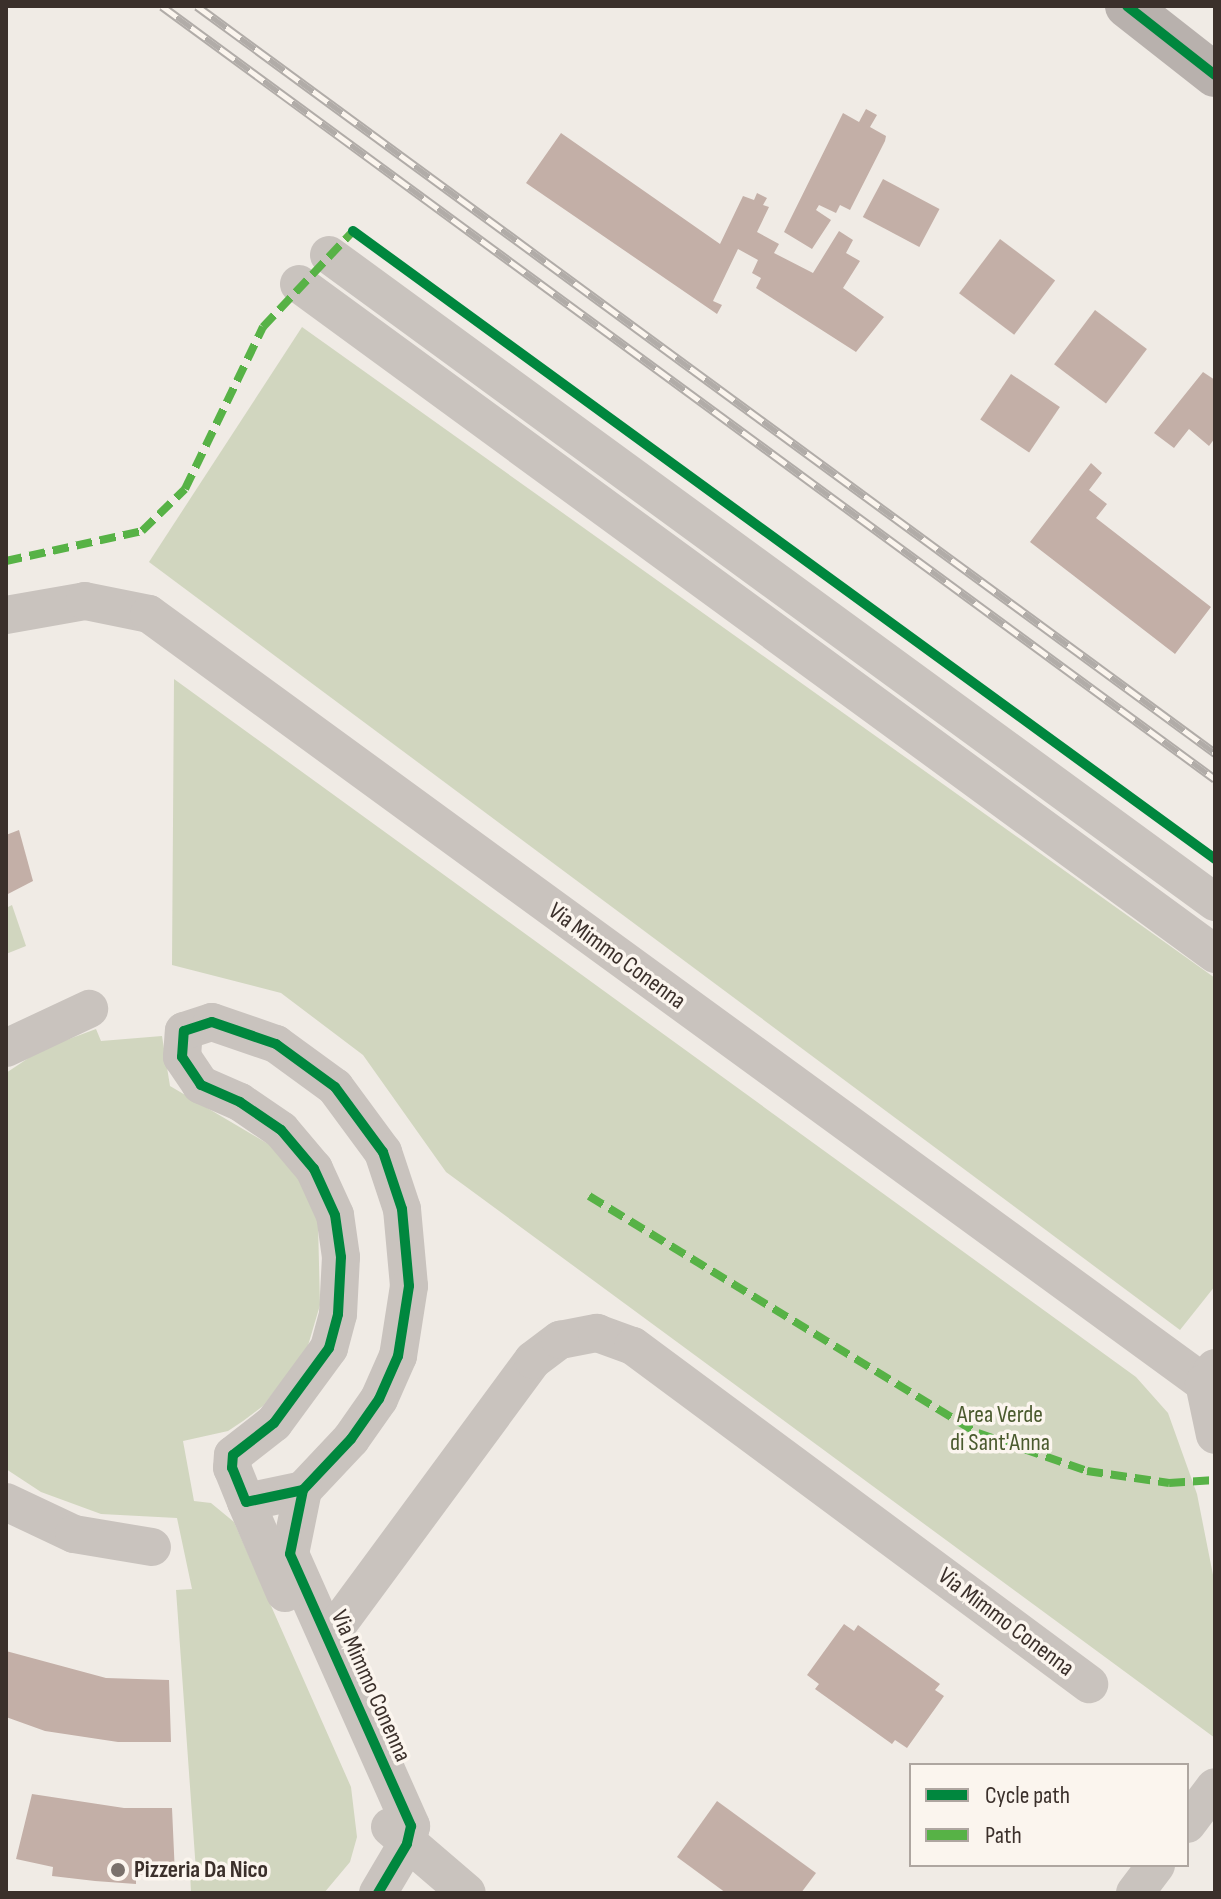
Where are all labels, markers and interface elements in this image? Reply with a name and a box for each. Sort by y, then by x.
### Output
street label: Via Mimmo Conenna [543,897,691,1015]
park label: Area Verde di Sant'Anna [950,1401,1050,1457]
street label: Via Mimmo Conenna [932,1562,1080,1682]
street label: Via Mimmo Conenna [325,1606,417,1766]
legend [909,1763,1189,1867]
text: Cycle path [985,1781,1070,1810]
text: Path [985,1821,1022,1850]
place label: Pizzeria Da Nico [134,1856,268,1884]
marker: Pizzeria Da Nico [109,1861,127,1879]

